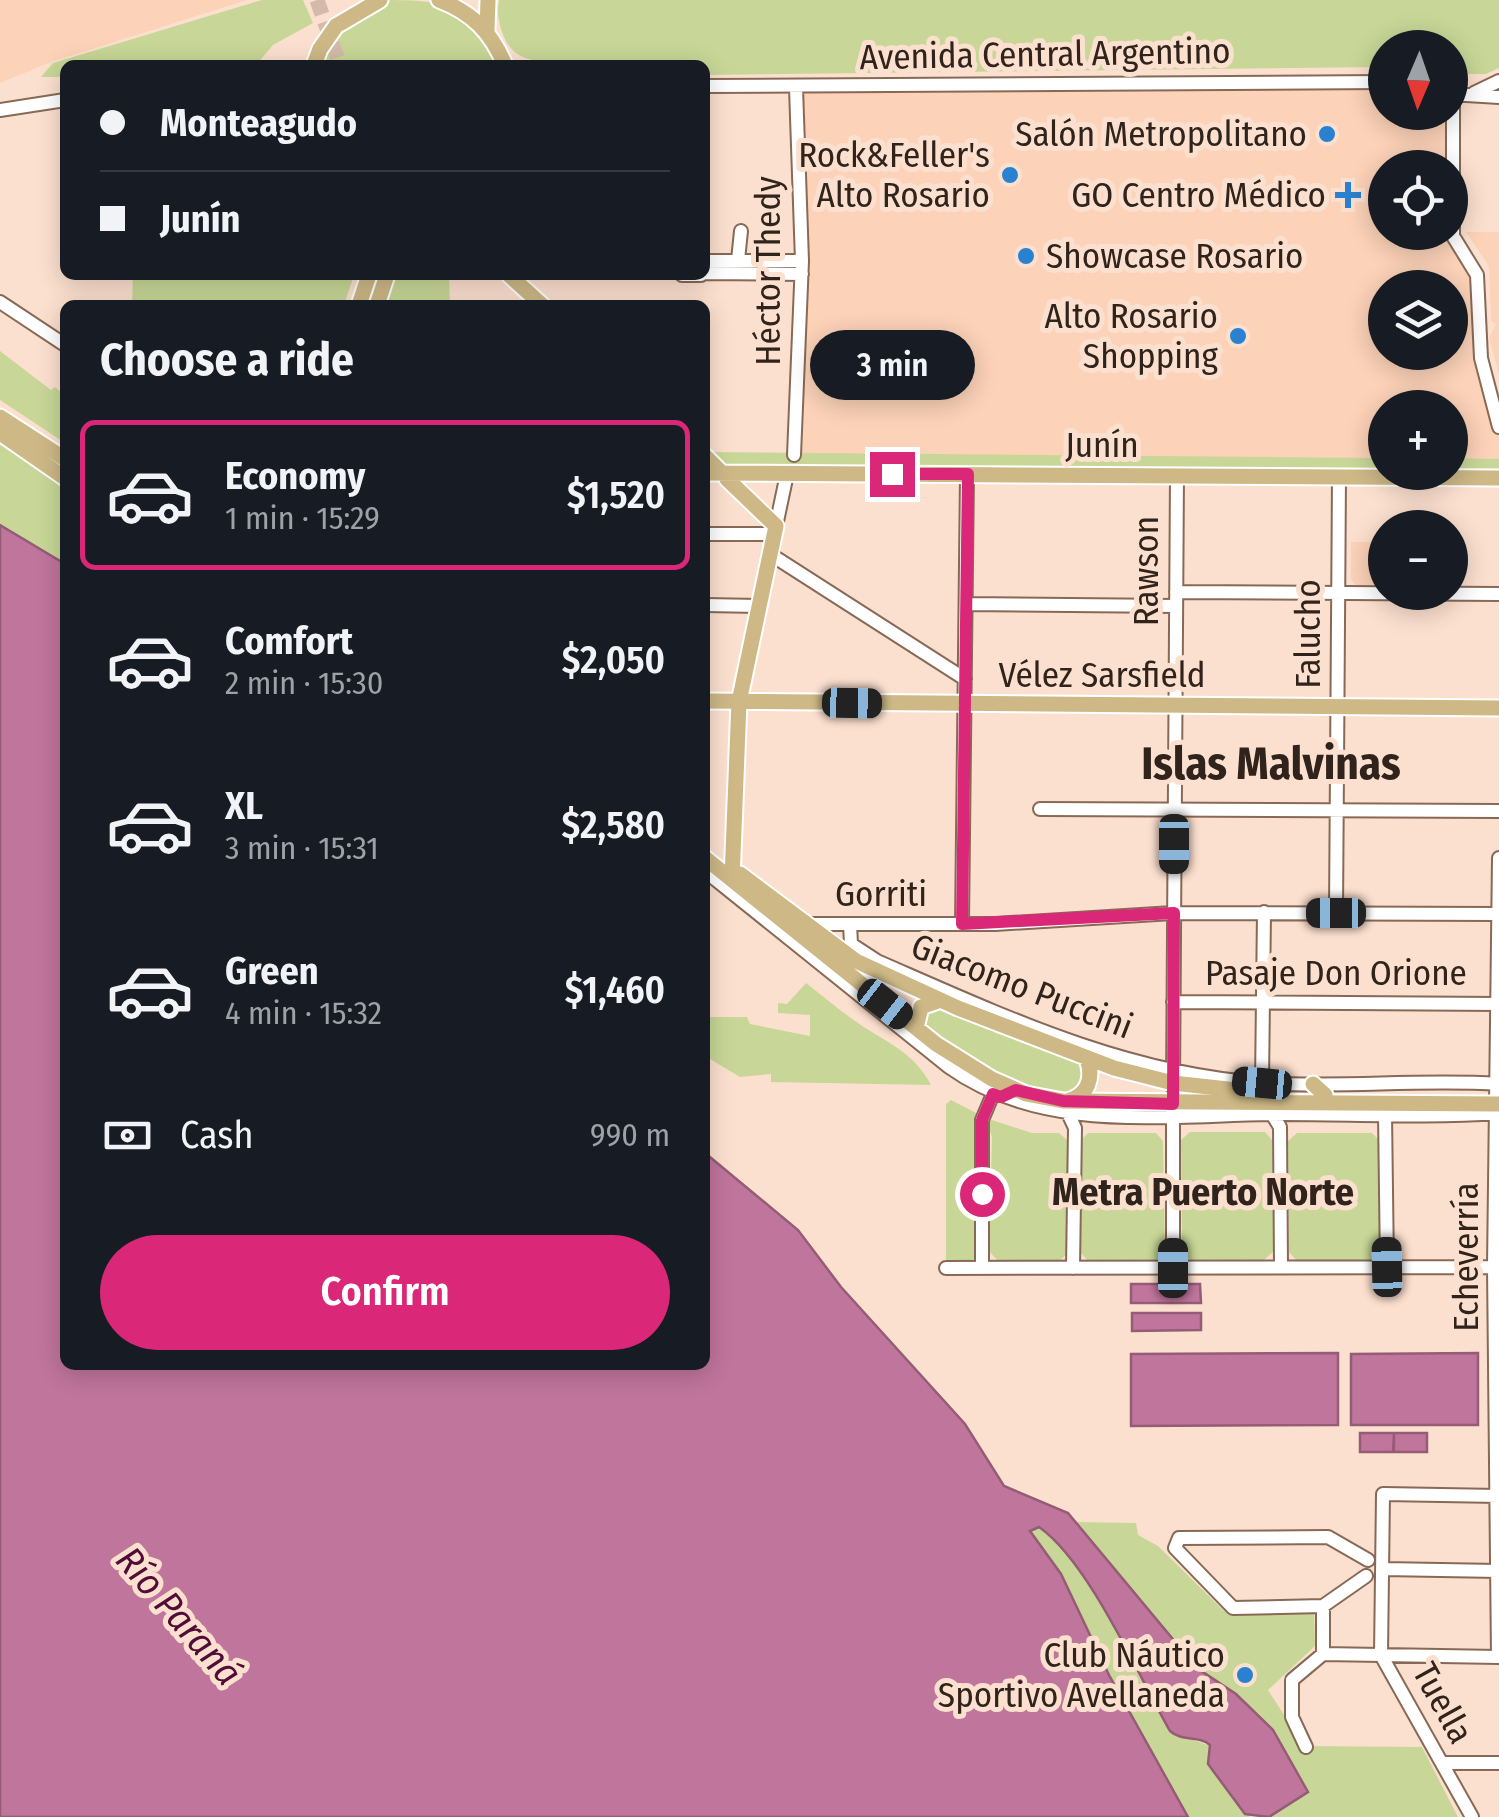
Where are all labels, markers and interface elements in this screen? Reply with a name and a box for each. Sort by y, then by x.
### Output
street label: Avenida Central Argentino [859,30,1231,78]
north arrow [1368,30,1468,130]
map controls [1368,30,1468,610]
text: Monteagudo [160,100,357,146]
place label: Salón Metropolitano [1015,113,1307,155]
marker: Salón Metropolitano [1316,123,1338,145]
place label: Rock&Feller's Alto Rosario [798,134,990,216]
button: locate [1368,150,1468,250]
marker: Rock&Feller's Alto Rosario [999,164,1021,186]
place label: GO Centro Médico [1071,174,1326,216]
street label: Héctor Thedy [747,176,789,366]
marker: GO Centro Médico [1335,182,1361,208]
text: Junín [160,196,240,242]
place label: Showcase Rosario [1046,235,1303,277]
marker: Showcase Rosario [1015,245,1037,267]
button: layers [1368,270,1468,370]
place label: Alto Rosario Shopping [1045,295,1219,377]
marker: Alto Rosario Shopping [1227,325,1249,347]
callout: 3 min [810,329,974,399]
text: Choose a ride [100,333,354,387]
text: 3 min [857,346,928,384]
button: + [1368,390,1468,490]
street label: Junín [1065,424,1139,466]
icon: car [105,450,195,540]
route end [870,452,915,497]
text: Economy [225,453,365,499]
text: $1,520 [567,472,665,518]
text: 1 min · 15:29 [225,499,380,537]
button: − [1368,510,1468,610]
street label: Rawson [1125,516,1167,626]
street label: Falucho [1287,579,1329,689]
icon: car [105,615,195,705]
text: Comfort [225,618,353,664]
text: $2,050 [562,637,665,683]
street label: Vélez Sarsfield [999,654,1206,696]
text: 2 min · 15:30 [225,664,383,702]
car [822,687,882,719]
district label: Islas Malvinas [1141,737,1401,791]
icon: car [105,780,195,870]
text: XL [225,783,263,829]
text: $2,580 [562,802,665,848]
car [1159,814,1189,874]
text: 3 min · 15:31 [225,829,379,867]
street label: Gorriti [835,873,927,915]
car [1306,898,1366,928]
street label: Giacomo Puccini [906,925,1138,1047]
icon: car [105,945,195,1035]
text: Green [225,948,319,994]
street label: Pasaje Don Orione [1205,952,1467,994]
text: $1,460 [565,967,665,1013]
car [852,974,918,1034]
text: 4 min · 15:32 [225,994,382,1032]
car [1231,1065,1293,1101]
icon: cash [100,1108,155,1163]
text: Cash [180,1112,254,1158]
text: 990 m [590,1116,670,1154]
district label: Metra Puerto Norte [1052,1169,1354,1215]
route start [960,1172,1005,1217]
street label: Echeverría [1445,1182,1487,1332]
button: Confirm [100,1235,670,1350]
car [1371,1237,1403,1297]
car [1158,1238,1188,1298]
water label: Río Paraná [106,1537,252,1695]
place label: Club Náutico Sportivo Avellaneda [938,1634,1225,1716]
street label: Tuella [1404,1655,1482,1751]
marker: Club Náutico Sportivo Avellaneda [1234,1664,1256,1686]

